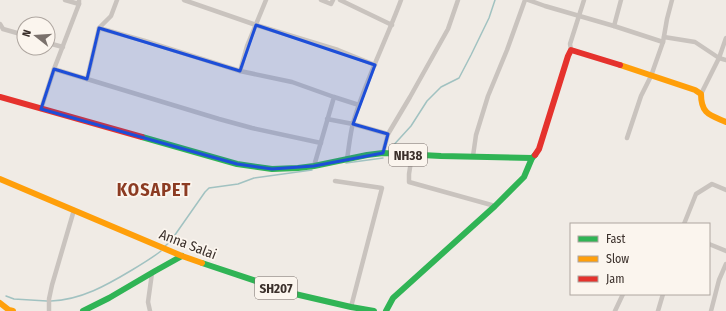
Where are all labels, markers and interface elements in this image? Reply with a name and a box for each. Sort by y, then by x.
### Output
north arrow [16,16,56,56]
text: N [20,28,34,38]
road number: NH38 [389,144,427,166]
district label: KOSAPET [117,179,191,201]
legend [570,223,710,295]
street label: Anna Salai [157,226,219,263]
text: Fast [606,232,625,246]
text: Slow [606,252,629,266]
text: Jam [606,272,624,286]
road number: SH207 [255,277,297,299]

